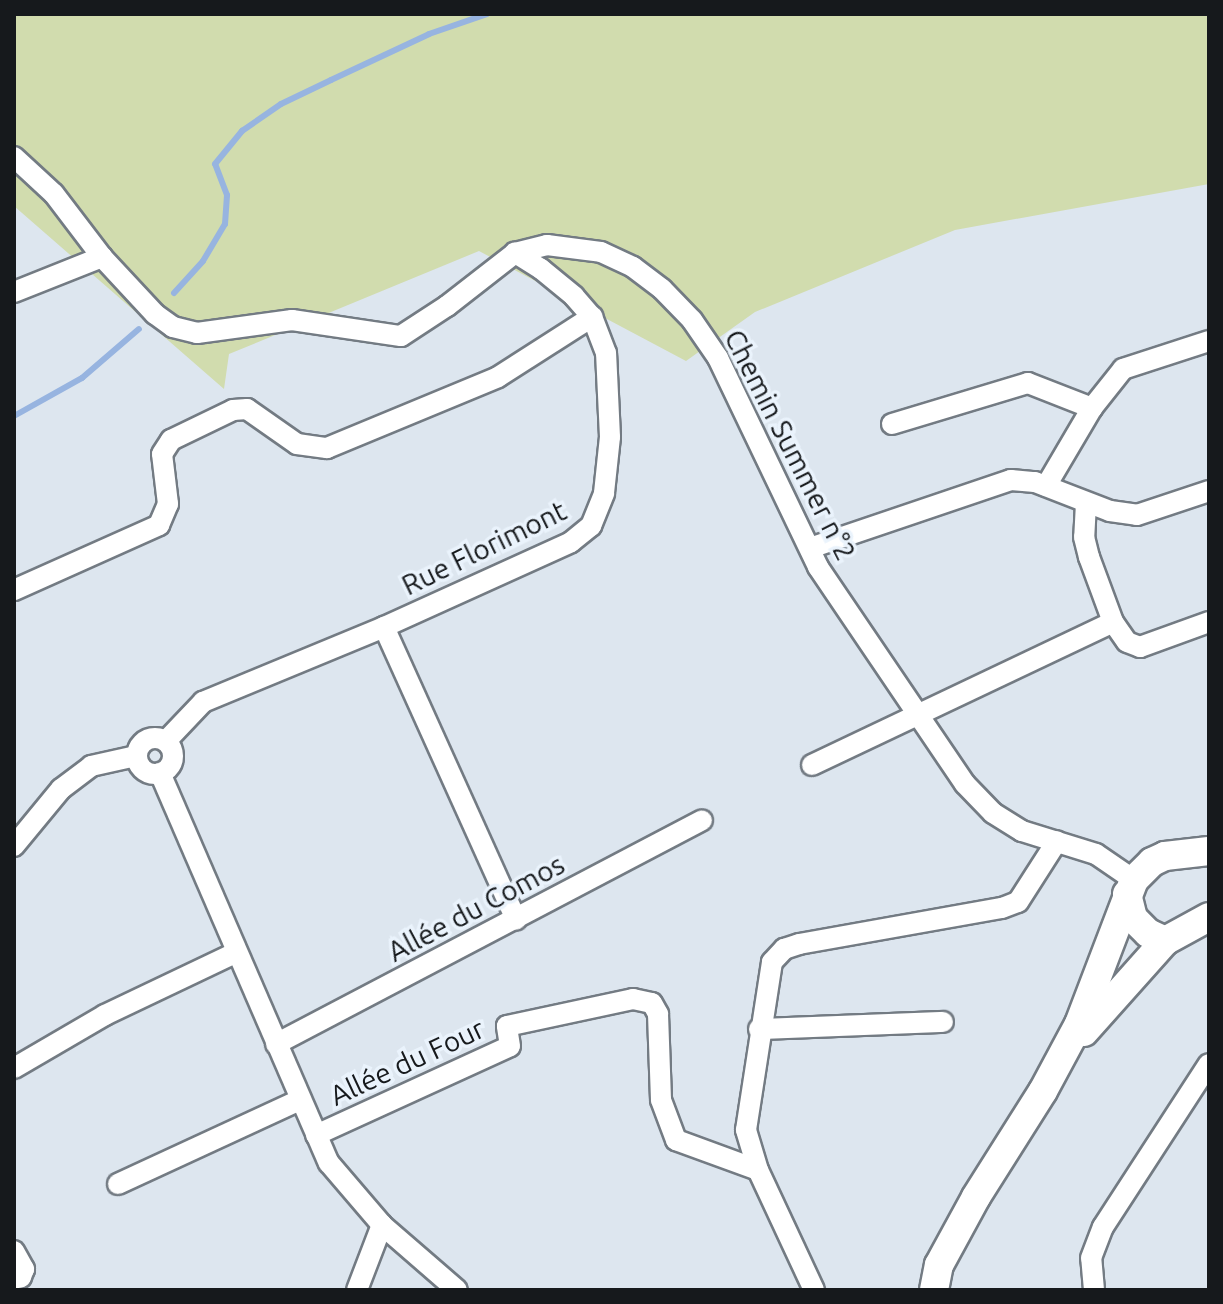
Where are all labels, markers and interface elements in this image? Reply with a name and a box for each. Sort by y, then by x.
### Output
street label: Chemin Summer n°2 [717,324,863,566]
street label: Rue Florimont [396,494,572,602]
street label: Allée du Comos [382,847,570,969]
street label: Allée du Four [324,1012,490,1112]

